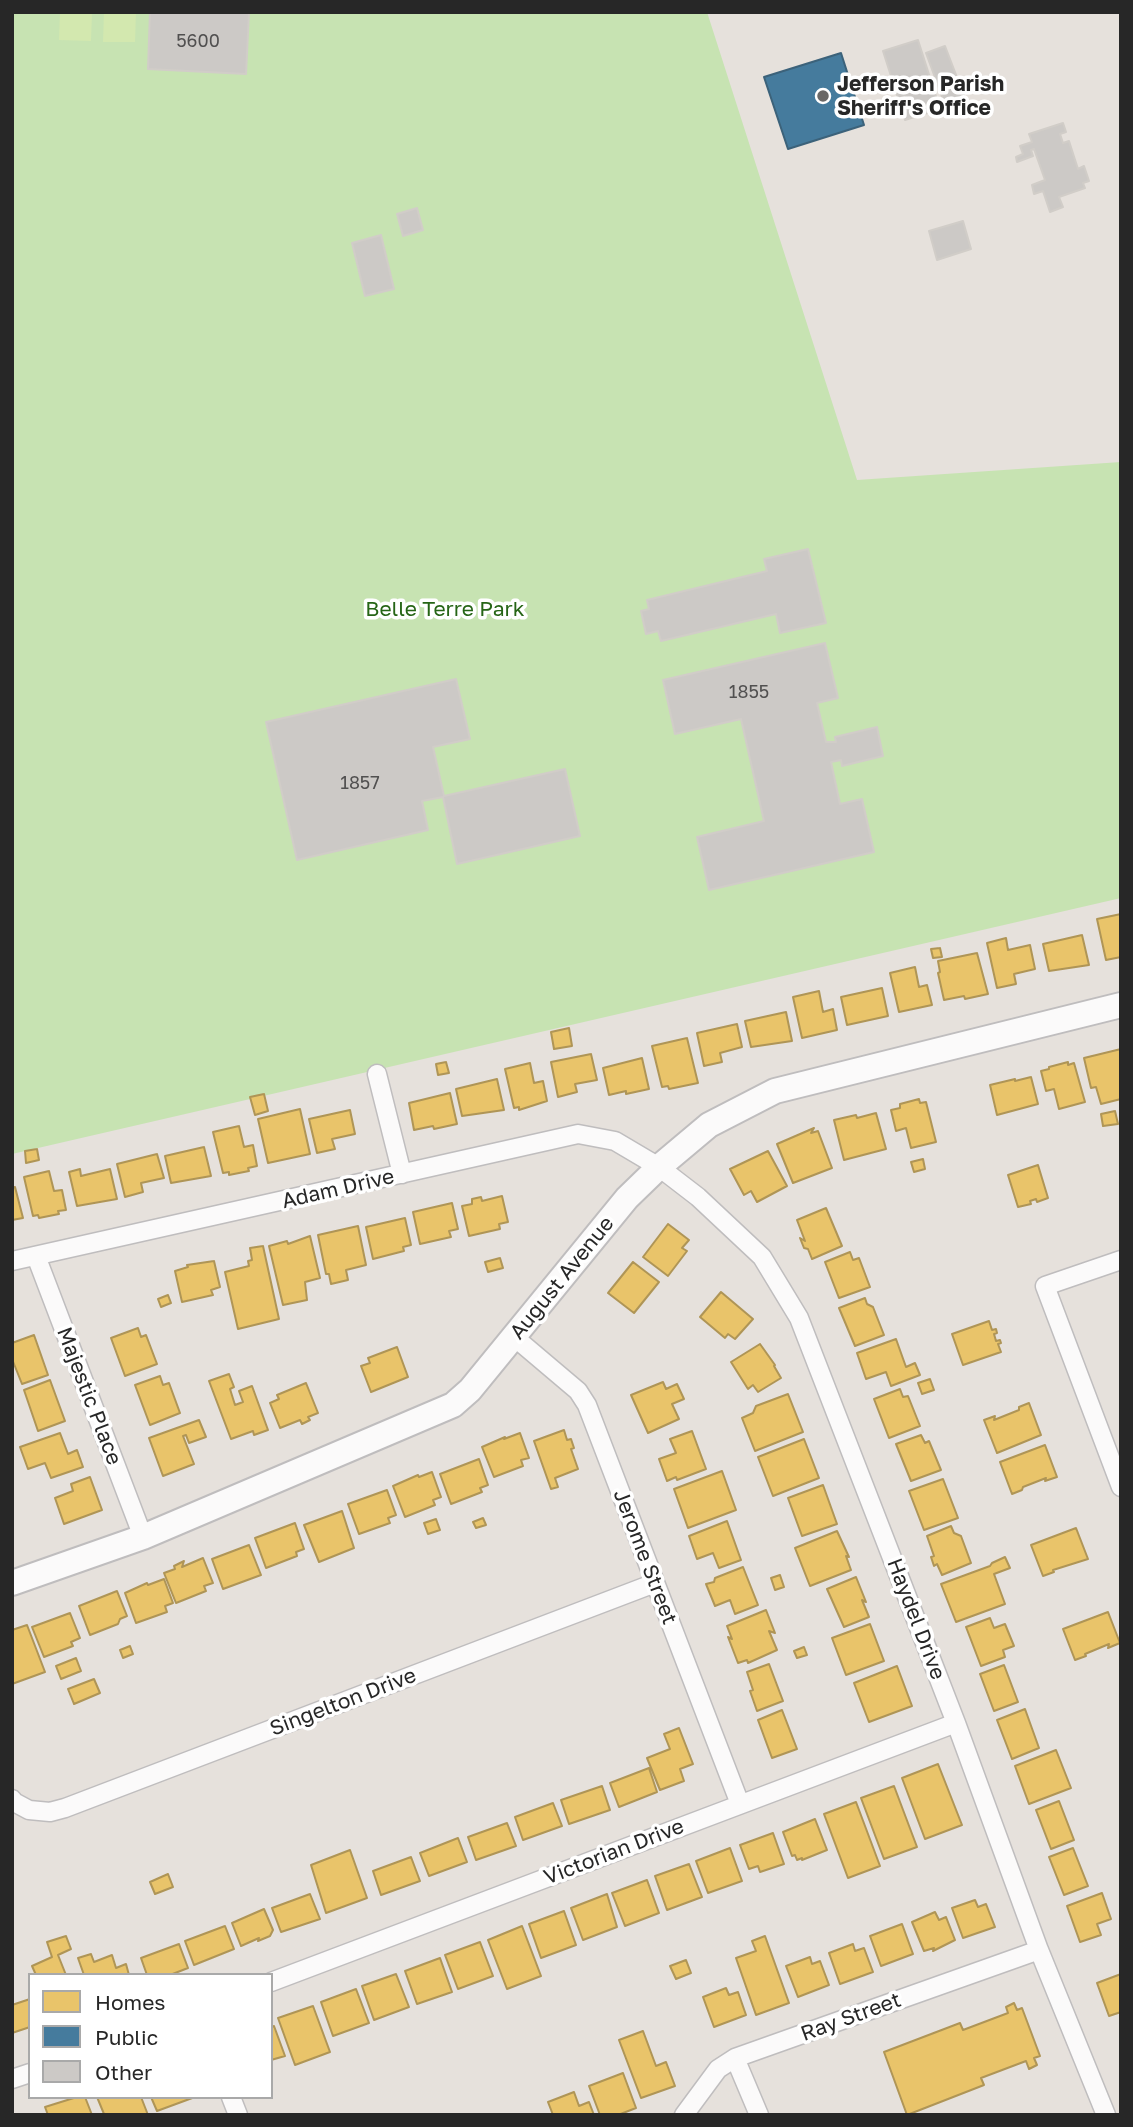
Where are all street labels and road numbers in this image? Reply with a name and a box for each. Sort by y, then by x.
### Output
street label: Adam Drive [279,1164,397,1214]
street label: August Avenue [505,1211,619,1345]
street label: Majestic Place [51,1324,127,1468]
street label: Jerome Street [608,1486,682,1628]
street label: Haydel Drive [881,1555,951,1683]
street label: Singelton Drive [266,1663,420,1741]
street label: Victorian Drive [540,1814,688,1890]
street label: Ray Street [798,1987,904,2047]

